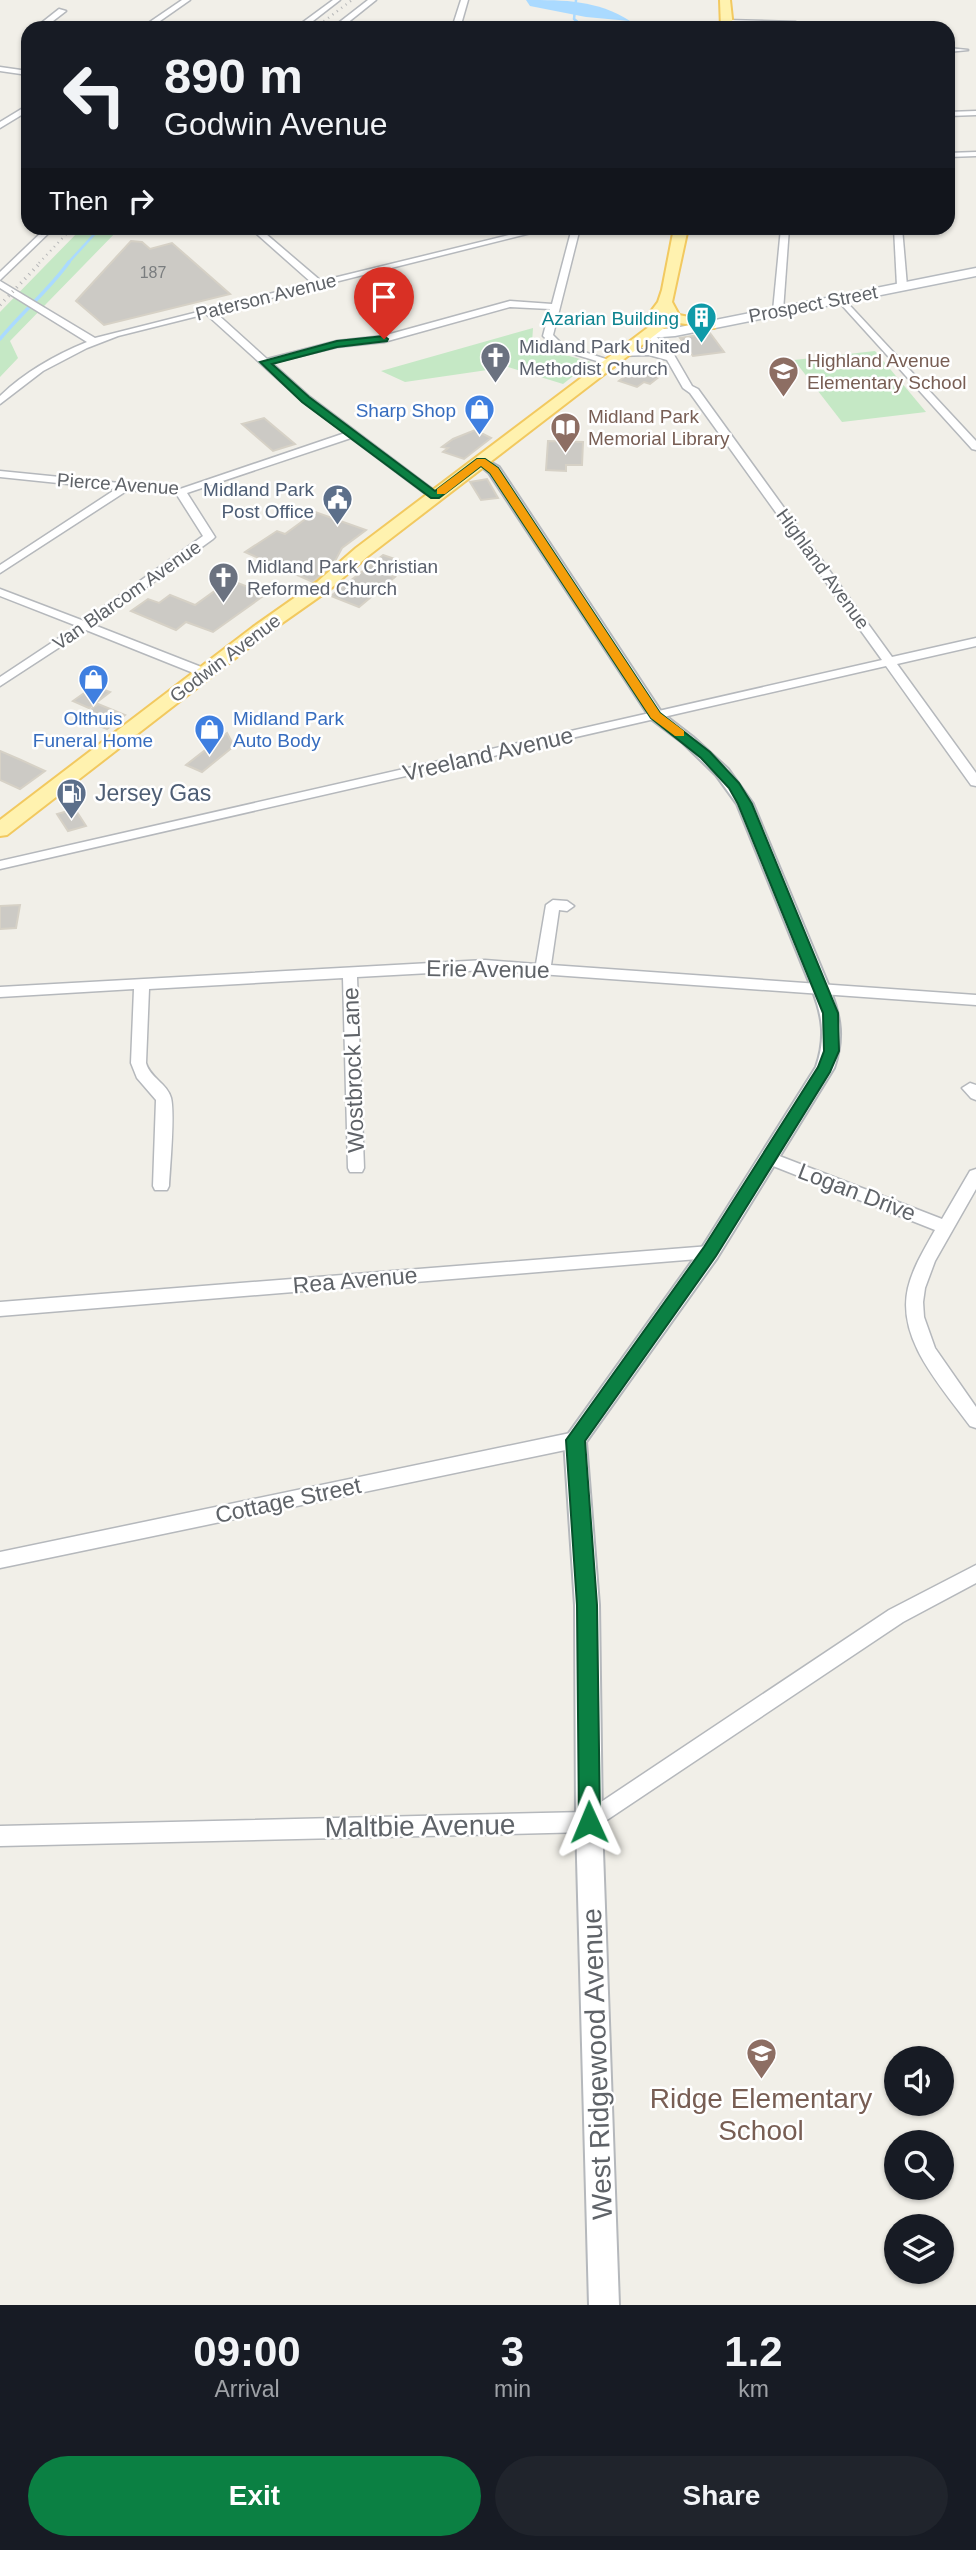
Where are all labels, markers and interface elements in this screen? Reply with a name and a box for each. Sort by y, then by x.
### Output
icon: left [49,49,140,140]
text: 890 m [164,49,303,103]
text: Godwin Avenue [164,106,388,142]
icon: right [122,182,160,220]
text: Then [49,186,108,216]
house number: 187 [140,264,166,281]
pin [354,267,414,339]
street label: Paterson Avenue [193,269,339,325]
icon: arrive [365,278,403,316]
street label: Prospect Street [747,281,880,327]
building icon: Azarian Building [685,301,719,345]
place label: Azarian Building [542,308,679,329]
place label: Midland Park United Methodist Church [519,336,690,379]
church icon: Midland Park United Methodist Church [479,340,513,384]
place label: Highland Avenue Elementary School [807,350,966,393]
school or university icon: Highland Avenue Elementary School [767,354,801,398]
shop icon: Sharp Shop [462,393,496,437]
place label: Sharp Shop [356,400,456,421]
place label: Midland Park Memorial Library [588,406,730,449]
library icon: Midland Park Memorial Library [548,410,582,454]
street label: Pierce Avenue [56,469,180,499]
place label: Midland Park Post Office [203,479,314,522]
public building icon: Midland Park Post Office [320,483,354,527]
street label: Highland Avenue [772,505,874,633]
street label: Van Blarcom Avenue [49,536,205,654]
place label: Midland Park Christian Reformed Church [247,556,438,599]
church icon: Midland Park Christian Reformed Church [207,560,241,604]
street label: Godwin Avenue [166,610,284,706]
shop icon: Olthuis Funeral Home [76,662,110,706]
place label: Olthuis Funeral Home [33,708,153,751]
place label: Midland Park Auto Body [233,708,344,751]
shop icon: Midland Park Auto Body [193,712,227,756]
street label: Vreeland Avenue [400,722,576,786]
fuel station icon: Jersey Gas [55,776,89,820]
place label: Jersey Gas [95,780,211,806]
street label: Erie Avenue [426,955,550,983]
street label: Wostbrock Lane [337,987,369,1153]
street label: Logan Drive [794,1158,920,1226]
street label: Rea Avenue [292,1262,418,1298]
street label: Cottage Street [213,1472,364,1528]
position arrow [552,1785,626,1859]
street label: Maltbie Avenue [324,1809,516,1843]
street label: West Ridgewood Avenue [576,1908,618,2220]
school or university icon: Ridge Elementary School [744,2037,778,2081]
map controls [884,2046,954,2284]
button: sound [884,2046,954,2116]
place label: Ridge Elementary School [650,2083,872,2146]
button: search [884,2130,954,2200]
button: layers [884,2214,954,2284]
text: 09:00 [193,2328,301,2375]
text: 3 [501,2328,524,2375]
text: 1.2 [724,2328,783,2375]
text: Arrival [214,2376,280,2402]
text: min [494,2376,531,2402]
text: km [738,2376,769,2402]
button: Exit [28,2456,481,2536]
button: Share [495,2456,948,2536]

